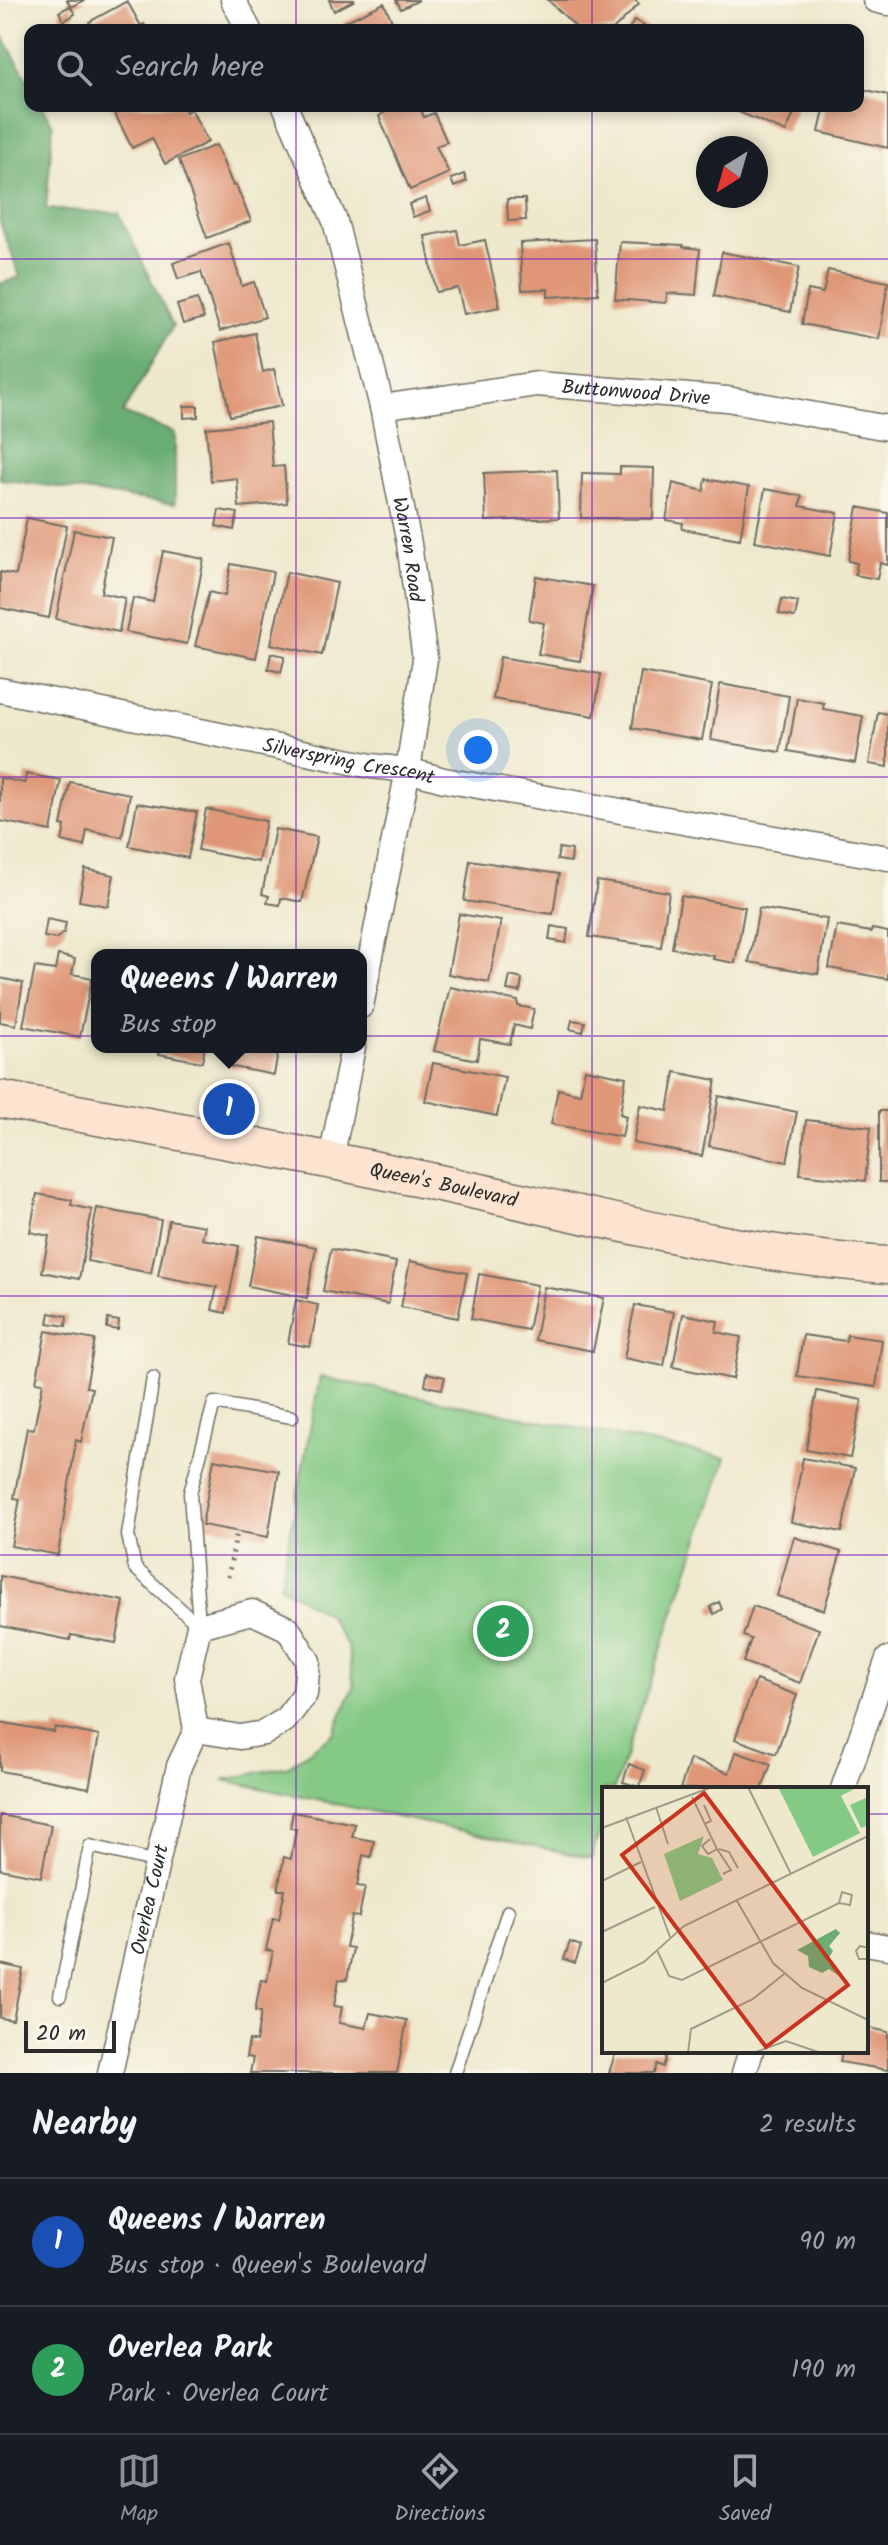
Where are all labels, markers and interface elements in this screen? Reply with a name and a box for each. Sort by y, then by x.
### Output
search box [24,24,864,112]
text: Search here [116,44,264,92]
icon: search [52,46,96,90]
north arrow [696,136,768,208]
street label: Buttonwood Drive [560,372,711,416]
street label: Warren Road [382,494,431,605]
street label: Silverspring Crescent [260,730,438,795]
your location [458,730,498,770]
popup [91,949,367,1053]
text: Queens / Warren [120,956,338,1004]
text: Bus stop [120,1004,216,1046]
pin: 1 [203,1079,255,1139]
street label: Queen's Boulevard [367,1155,521,1218]
pin: 2 [477,1601,529,1661]
inset map [602,1787,868,2053]
street label: Overlea Court [123,1841,179,1958]
scale bar [24,2017,116,2053]
text: 20 m [36,2017,86,2052]
text: Nearby [32,2098,137,2152]
text: 2 results [759,2104,856,2146]
text: Queens / Warren [108,2197,326,2245]
text: 1 [54,2221,62,2263]
text: 90 m [799,2221,856,2263]
text: Bus stop · Queen's Boulevard [108,2245,426,2287]
text: Overlea Park [108,2325,272,2373]
text: 2 [50,2349,66,2391]
text: 190 m [791,2349,856,2391]
text: Park · Overlea Court [108,2373,329,2415]
tab: Map [117,2449,161,2532]
tab: Directions [394,2449,486,2532]
tab: Saved [719,2449,771,2532]

